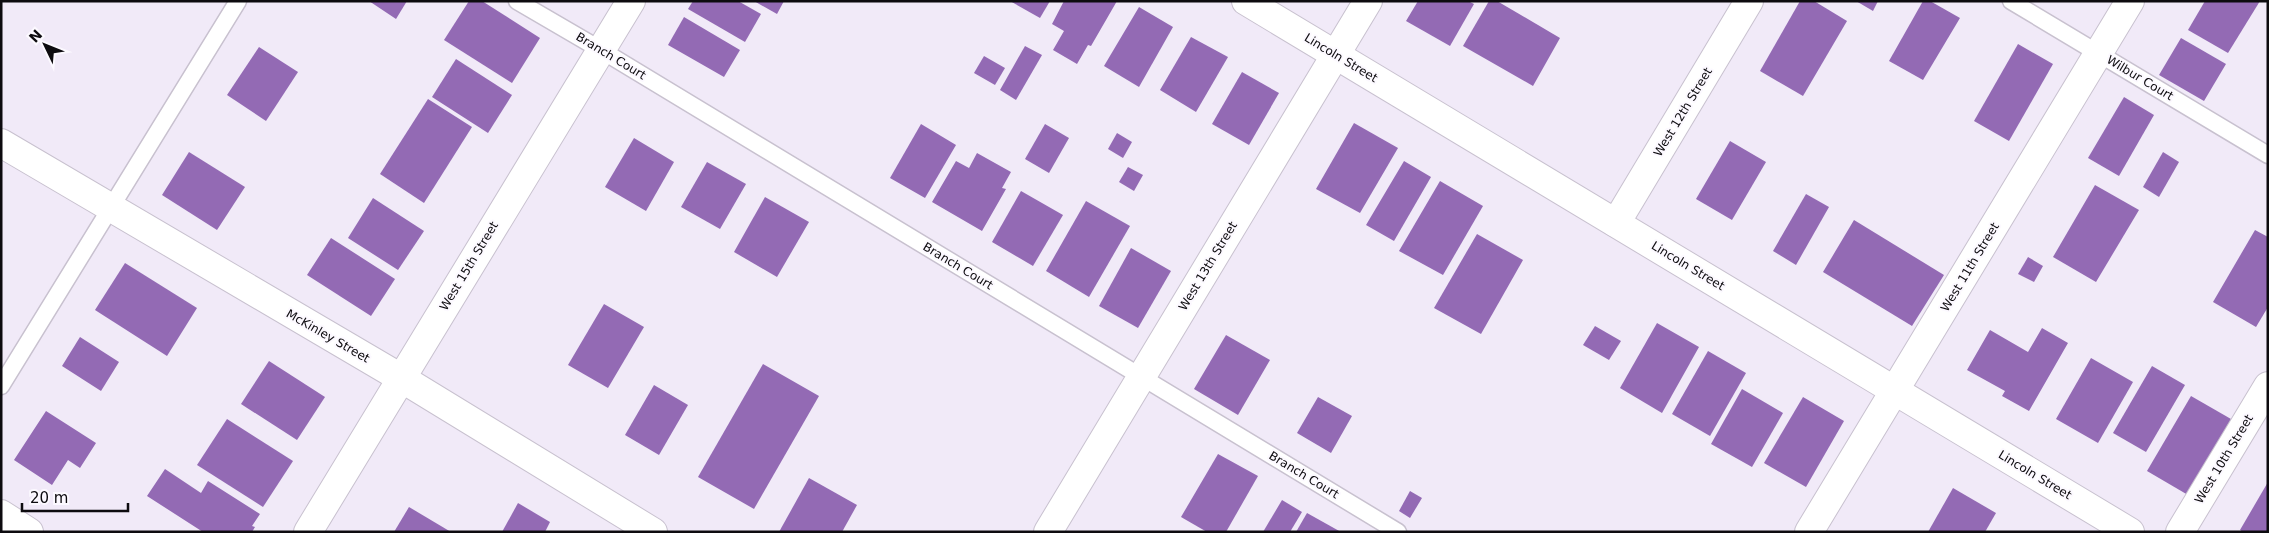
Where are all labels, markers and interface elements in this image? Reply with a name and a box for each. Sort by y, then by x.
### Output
north arrow [20,20,70,70]
text: N [26,26,45,46]
street label: Branch Court [573,30,649,83]
street label: Lincoln Street [1302,31,1380,85]
street label: Wilbur Court [2104,53,2176,104]
street label: West 12th Street [1651,65,1715,159]
street label: West 15th Street [437,219,501,313]
street label: West 13th Street [1176,219,1240,313]
street label: West 11th Street [1938,220,2002,314]
street label: Lincoln Street [1649,239,1727,293]
street label: Branch Court [920,240,996,293]
street label: McKinley Street [284,306,372,366]
street label: West 10th Street [2192,412,2256,506]
street label: Lincoln Street [1996,448,2074,502]
street label: Branch Court [1266,449,1342,502]
scale bar [22,480,129,512]
text: 20 m [30,489,68,507]

